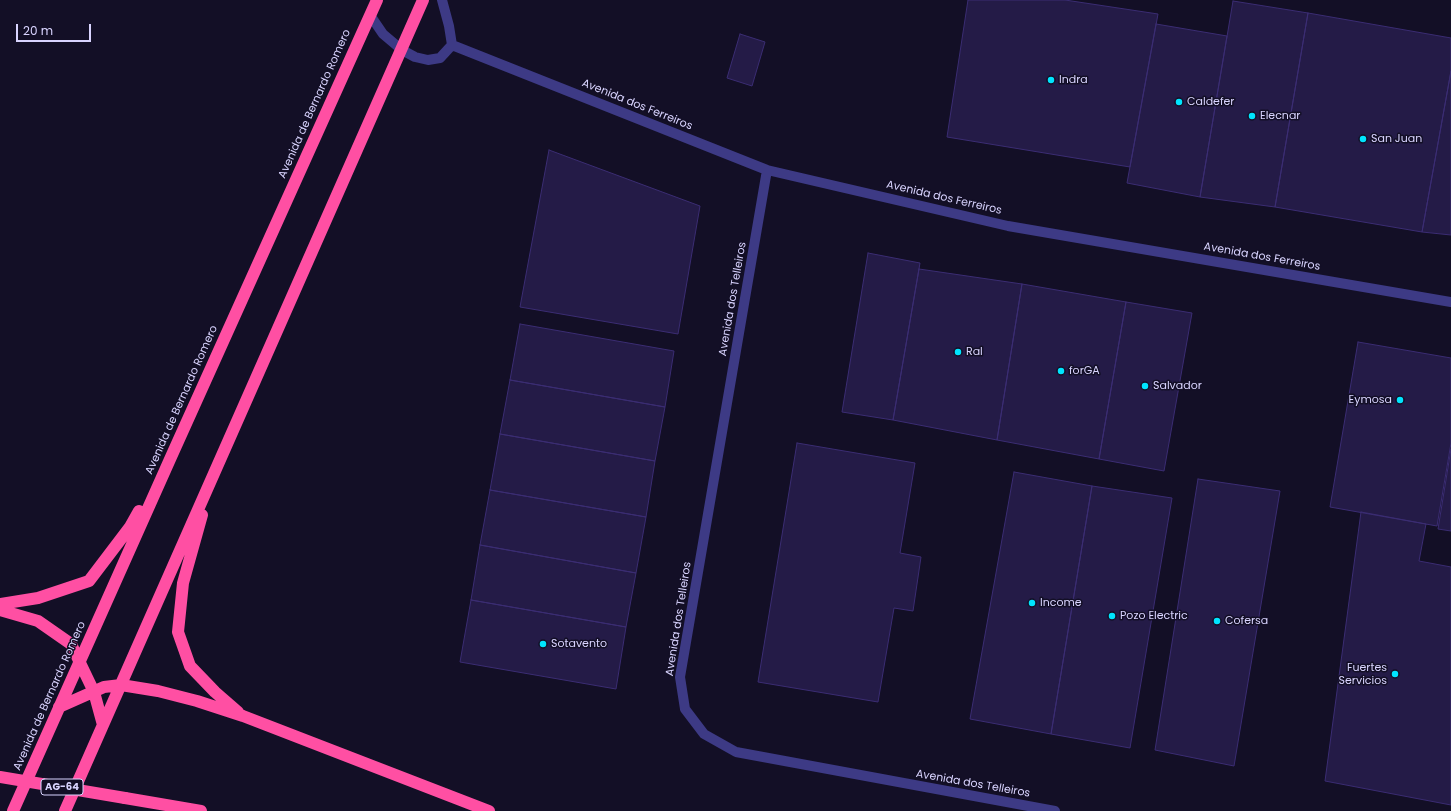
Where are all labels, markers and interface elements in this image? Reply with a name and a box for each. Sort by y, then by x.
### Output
scale bar [18,16,93,42]
text: 20 m [23,22,53,39]
street label: Avenida de Bernardo Romero [276,27,354,181]
place label: Indra [1059,73,1088,87]
marker: Indra [1046,75,1056,85]
street label: Avenida dos Ferreiros [580,77,694,133]
place label: Caldefer [1187,95,1234,109]
marker: Caldefer [1174,97,1184,107]
place label: Elecnar [1260,109,1300,123]
marker: Elecnar [1247,111,1257,121]
place label: San Juan [1371,132,1422,146]
marker: San Juan [1358,134,1368,144]
street label: Avenida dos Ferreiros [885,178,1003,218]
street label: Avenida dos Ferreiros [1203,240,1321,274]
street label: Avenida dos Telleiros [716,241,750,357]
street label: Avenida de Bernardo Romero [143,323,221,477]
place label: Ral [966,345,983,359]
marker: Ral [953,347,963,357]
place label: forGA [1069,364,1100,378]
marker: forGA [1056,366,1066,376]
place label: Salvador [1153,379,1202,393]
marker: Salvador [1140,381,1150,391]
place label: Eymosa [1349,393,1392,407]
marker: Eymosa [1395,395,1405,405]
street label: Avenida dos Telleiros [663,561,695,677]
place label: Income [1040,596,1082,610]
marker: Income [1027,598,1037,608]
place label: Pozo Electric [1120,609,1188,623]
marker: Pozo Electric [1107,611,1117,621]
place label: Cofersa [1225,614,1268,628]
marker: Cofersa [1212,616,1222,626]
street label: Avenida de Bernardo Romero [11,619,89,773]
place label: Sotavento [551,637,607,651]
marker: Sotavento [538,639,548,649]
place label: Fuertes Servicios [1339,661,1387,687]
marker: Fuertes Servicios [1390,669,1400,679]
street label: Avenida dos Telleiros [915,767,1031,801]
road number: AG-64 [41,779,83,795]

